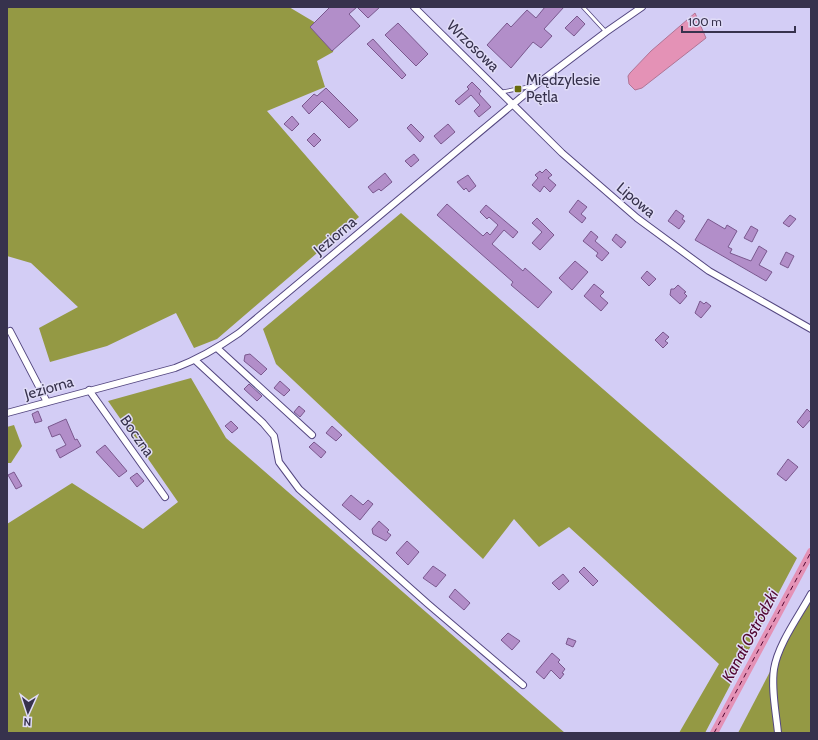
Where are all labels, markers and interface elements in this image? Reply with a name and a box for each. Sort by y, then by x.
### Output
scale bar [682,8,795,34]
text: 100 m [688,14,722,29]
street label: Wrzosowa [443,17,504,76]
place label: Międzylesie Pętla [526,71,600,106]
marker: Międzylesie Pętla [513,84,523,94]
street label: Lipowa [613,179,660,222]
street label: Jeziorna [309,212,361,260]
street label: Jeziorna [21,372,76,404]
street label: Boczna [116,412,158,461]
water label: Kanał Ostródzki [718,586,783,685]
north arrow [8,692,48,732]
text: N [23,715,32,729]

